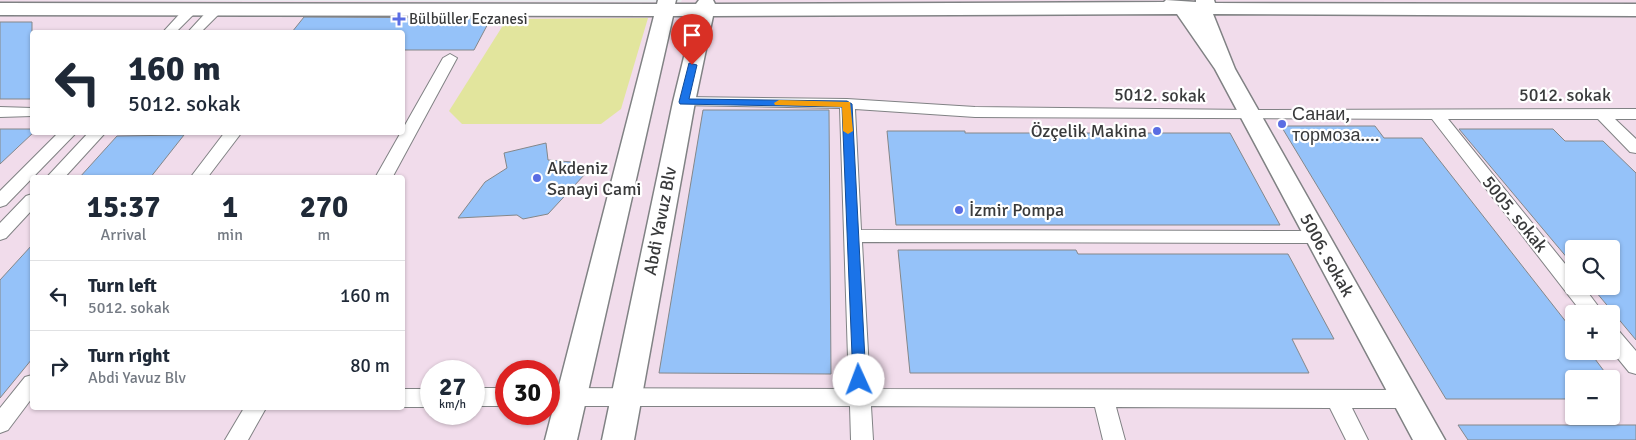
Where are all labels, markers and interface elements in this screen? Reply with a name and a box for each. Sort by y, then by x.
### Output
place label: Bülbüller Eczanesi [409,10,528,28]
marker: Bülbüller Eczanesi [393,13,405,25]
pin [671,14,713,65]
icon: arrive [678,21,706,49]
text: 160 m [128,47,221,90]
icon: left [45,50,110,115]
street label: 5012. sokak [1114,83,1206,107]
street label: 5012. sokak [1519,84,1611,106]
text: 5012. sokak [128,90,240,117]
place label: Санаи, тормоза.... [1292,103,1379,146]
marker: Санаи, тормоза.... [1276,118,1288,130]
place label: Özçelik Makina [1031,120,1147,142]
marker: Özçelik Makina [1151,125,1163,137]
place label: Akdeniz Sanayi Cami [547,157,641,200]
street label: Abdi Yavuz Blv [639,164,681,277]
street label: 5005. sokak [1478,171,1552,257]
marker: Akdeniz Sanayi Cami [531,172,543,184]
text: 15:37 [87,189,160,226]
text: 1 [222,189,238,226]
text: 270 [300,189,348,226]
place label: İzmir Pompa [969,199,1064,221]
marker: İzmir Pompa [953,204,965,216]
street label: 5006. sokak [1295,209,1359,301]
text: Arrival [100,225,147,245]
text: min [217,225,243,245]
text: m [318,225,330,245]
map controls [1565,240,1620,425]
button: search [1565,240,1620,295]
text: Turn left [88,274,157,298]
icon: left [45,282,73,310]
text: 160 m [340,284,390,308]
text: 5012. sokak [88,298,170,318]
button: + [1565,305,1620,360]
text: Turn right [88,344,170,368]
icon: right [45,352,73,380]
position arrow [832,353,884,405]
text: 80 m [350,354,390,378]
speed limit sign: 30 [495,360,560,425]
text: Abdi Yavuz Blv [88,368,186,388]
button: − [1565,370,1620,425]
text: 27 [439,371,466,402]
text: km/h [439,397,466,412]

